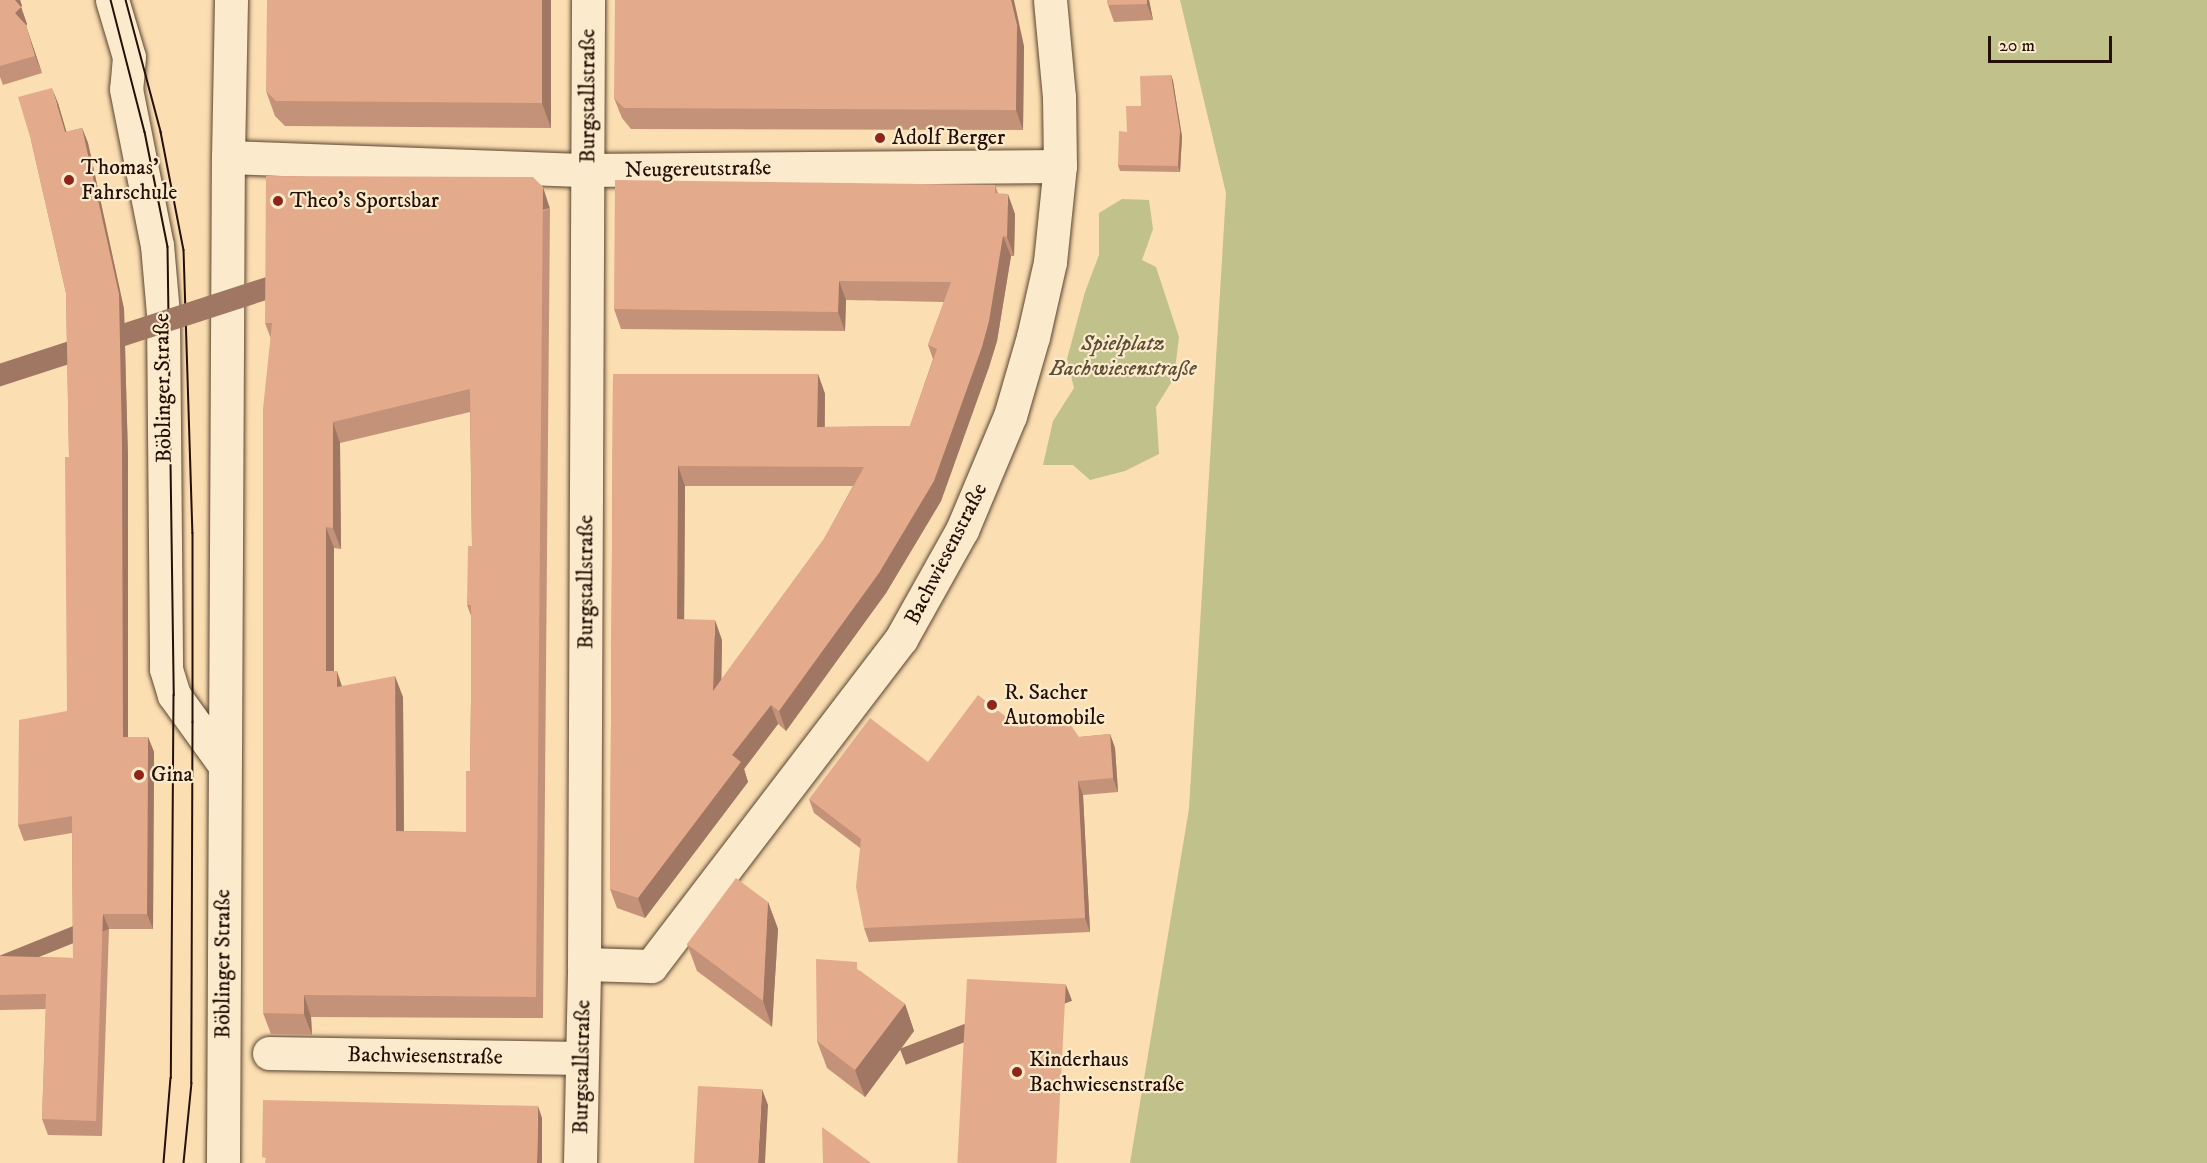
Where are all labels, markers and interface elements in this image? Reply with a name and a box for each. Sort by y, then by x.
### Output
scale bar [1991,24,2116,62]
street label: Burgstallstraße [575,29,601,163]
text: 20 m [1999,35,2035,57]
place label: Adolf Berger [892,125,1005,151]
marker: Adolf Berger [873,131,887,145]
place label: Thomas' Fahrschule [81,154,177,206]
street label: Neugereutstraße [625,155,771,183]
marker: Thomas' Fahrschule [62,173,76,187]
place label: Theo's Sportsbar [290,188,439,214]
marker: Theo's Sportsbar [271,194,285,208]
street label: Böblinger Straße [148,313,178,463]
park label: Spielplatz Bachwiesenstraße [1050,330,1196,382]
street label: Bachwiesenstraße [899,479,993,629]
street label: Burgstallstraße [573,515,599,649]
place label: R. Sacher Automobile [1004,679,1105,730]
marker: R. Sacher Automobile [985,698,999,712]
place label: Gina [151,762,193,788]
marker: Gina [132,768,146,782]
street label: Böblinger Straße [210,889,236,1039]
street label: Burgstallstraße [568,999,596,1135]
street label: Bachwiesenstraße [347,1041,503,1071]
place label: Kinderhaus Bachwiesenstraße [1029,1046,1184,1098]
marker: Kinderhaus Bachwiesenstraße [1010,1065,1024,1079]

